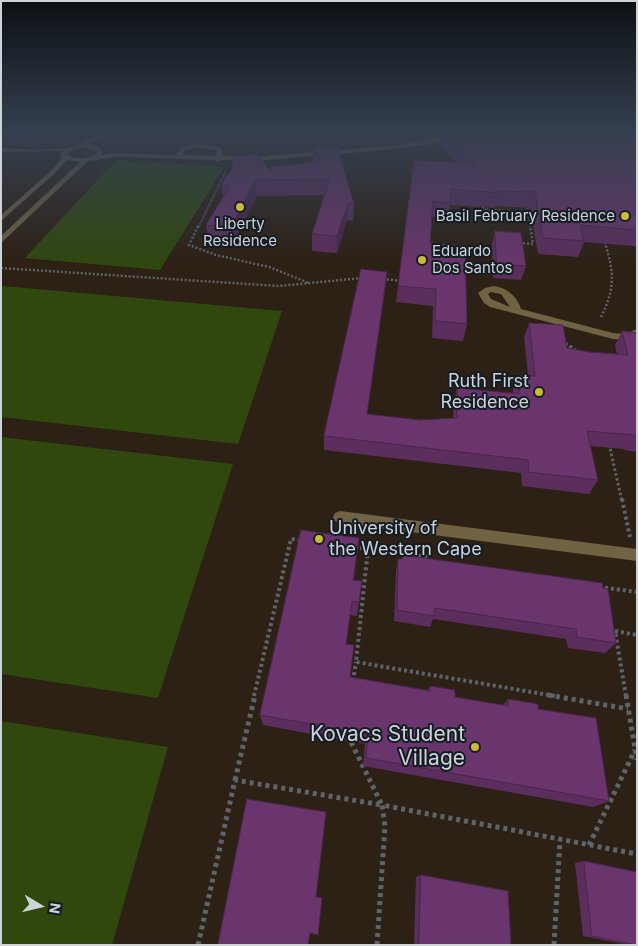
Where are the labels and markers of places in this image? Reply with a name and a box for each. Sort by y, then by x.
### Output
marker: Liberty Residence [234,201,246,213]
place label: Basil February Residence [436,207,615,225]
marker: Basil February Residence [619,210,631,222]
place label: Liberty Residence [203,215,277,250]
place label: Eduardo Dos Santos [432,242,513,277]
marker: Eduardo Dos Santos [416,254,428,266]
place label: Ruth First Residence [440,371,529,414]
marker: Ruth First Residence [533,386,545,398]
place label: University of the Western Cape [329,518,482,560]
marker: University of the Western Cape [313,533,325,545]
place label: Kovacs Student Village [310,722,465,772]
marker: Kovacs Student Village [469,741,481,753]

